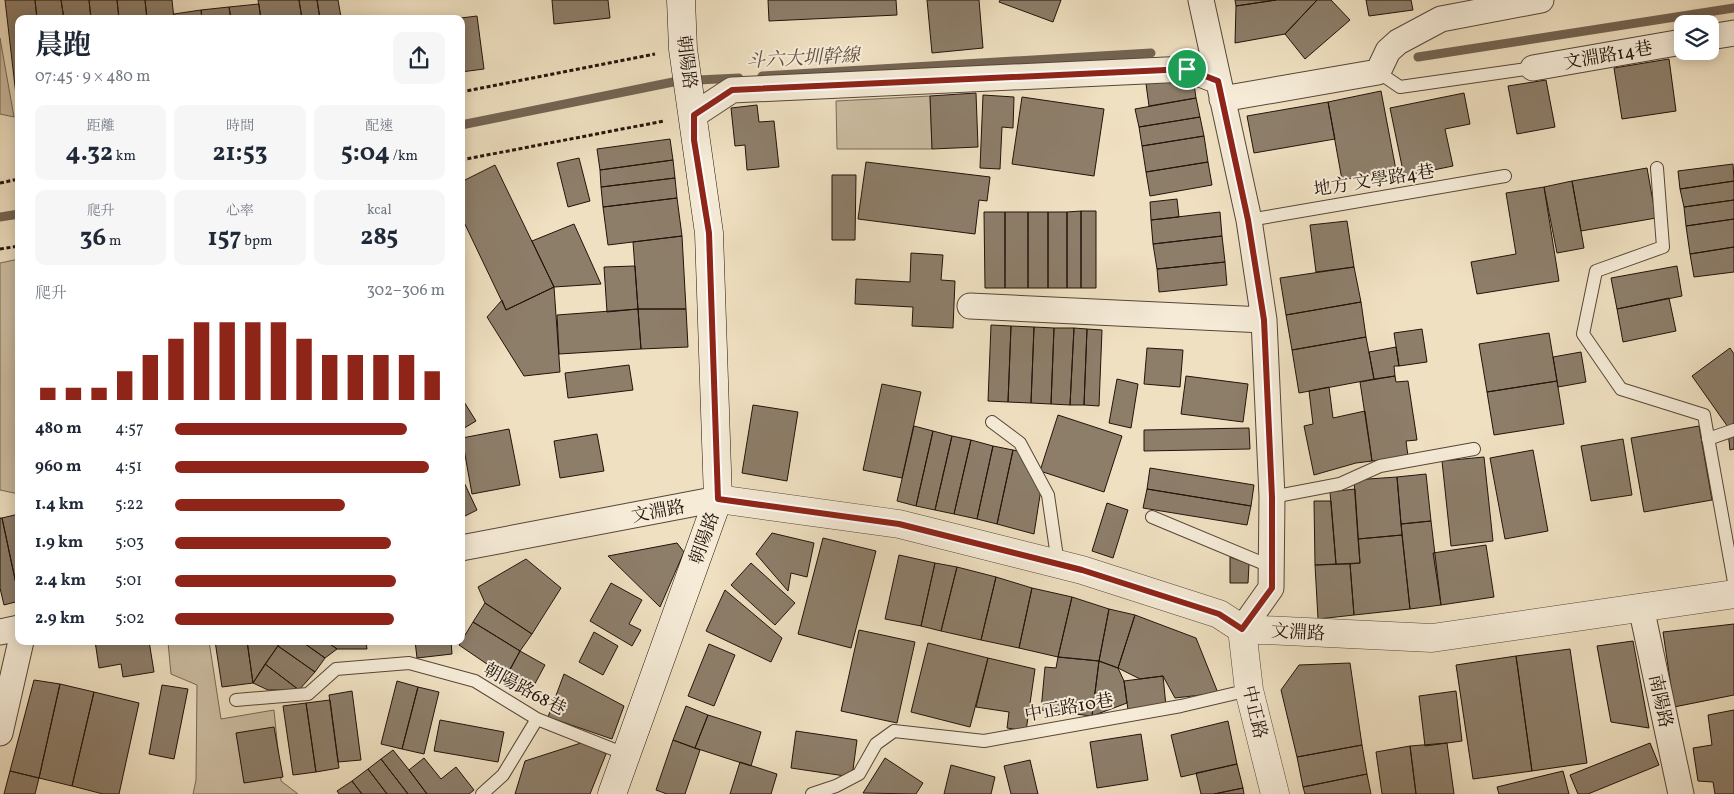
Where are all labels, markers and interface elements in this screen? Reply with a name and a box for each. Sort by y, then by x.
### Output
map controls [1674,15,1719,60]
button: layers [1674,15,1719,60]
text: 晨跑 [35,27,91,66]
button: share [393,32,445,84]
street label: 朝陽路 [670,34,701,91]
street label: 文淵路14巷 [1562,36,1655,77]
water label: 斗六大圳幹線 [745,43,863,75]
pin [1166,48,1208,90]
icon: arrive [1173,55,1201,83]
text: 07:45 · 9 × 480 m [35,66,150,88]
text: 距離 [87,117,115,136]
text: 時間 [226,117,254,136]
text: 配速 [365,117,393,136]
text: 4.32 [65,136,113,171]
text: 21:53 [213,136,267,171]
text: 5:04 [341,136,390,171]
text: km [113,147,136,166]
text: /km [390,147,418,166]
street label: 地方 文學路4巷 [1312,160,1437,203]
text: kcal [367,201,392,220]
text: 爬升 [87,202,115,221]
text: 心率 [226,202,254,221]
text: 285 [360,220,398,255]
text: 36 [80,221,106,256]
text: 157 [208,221,242,256]
text: m [106,232,122,251]
text: bpm [242,232,272,251]
text: 302–306 m [367,280,445,302]
text: 爬升 [35,283,67,305]
text: 480 m [35,418,82,440]
text: 4:57 [115,418,144,440]
text: 960 m [35,456,81,478]
text: 4:51 [115,456,142,478]
text: 1.4 km [35,494,84,516]
text: 5:22 [115,494,144,516]
street label: 文淵路 [629,495,687,530]
street label: 朝陽路 [684,509,726,568]
text: 1.9 km [35,532,83,554]
text: 5:03 [115,532,144,554]
text: 2.4 km [35,570,86,592]
text: 5:01 [115,570,142,592]
text: 2.9 km [35,608,85,630]
text: 5:02 [115,608,145,630]
street label: 文淵路 [1270,620,1326,647]
street label: 朝陽路68巷 [479,658,570,723]
street label: 南陽路 [1642,672,1677,730]
street label: 中正路 [1235,683,1272,741]
street label: 中正路10巷 [1023,688,1116,729]

